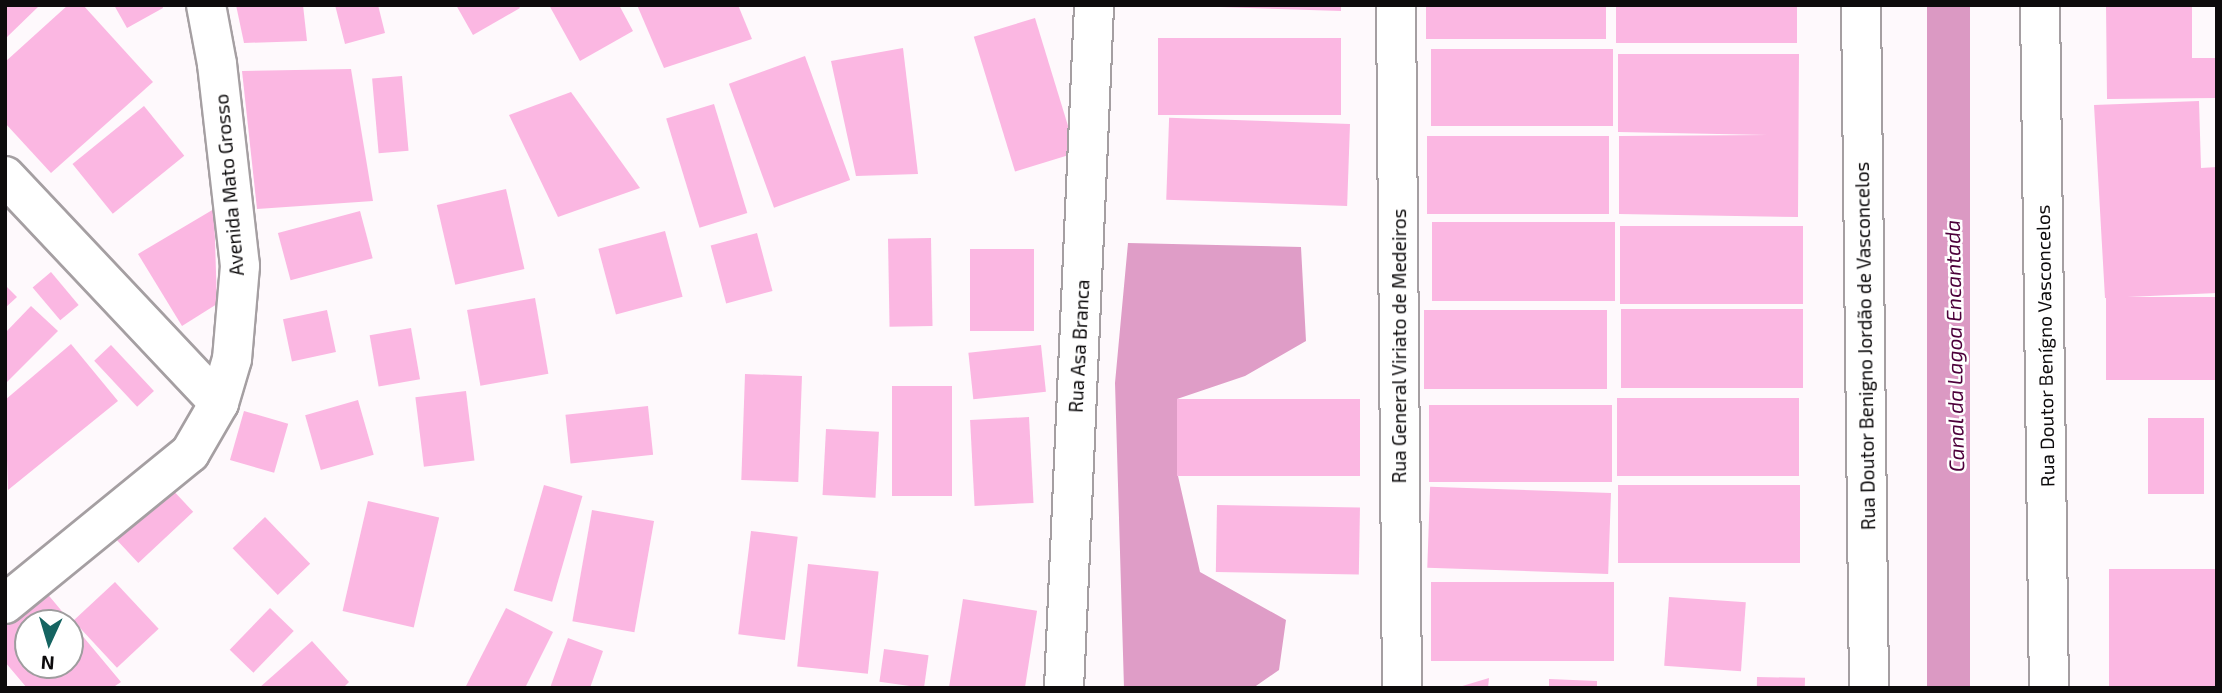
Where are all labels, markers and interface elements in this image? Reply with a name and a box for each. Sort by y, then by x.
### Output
street label: Avenida Mato Grosso [210,93,248,277]
street label: Rua Doutor Benigno Jordão de Vasconcelos [1850,161,1880,531]
street label: Rua Doutor Benígno Vasconcelos [2031,204,2059,488]
street label: Rua General Viriato de Medeiros [1388,208,1410,484]
water label: Canal da Lagoa Encantada [1939,219,1969,473]
street label: Rua Asa Branca [1064,279,1094,413]
north arrow [14,609,84,679]
text: N [40,652,55,675]

